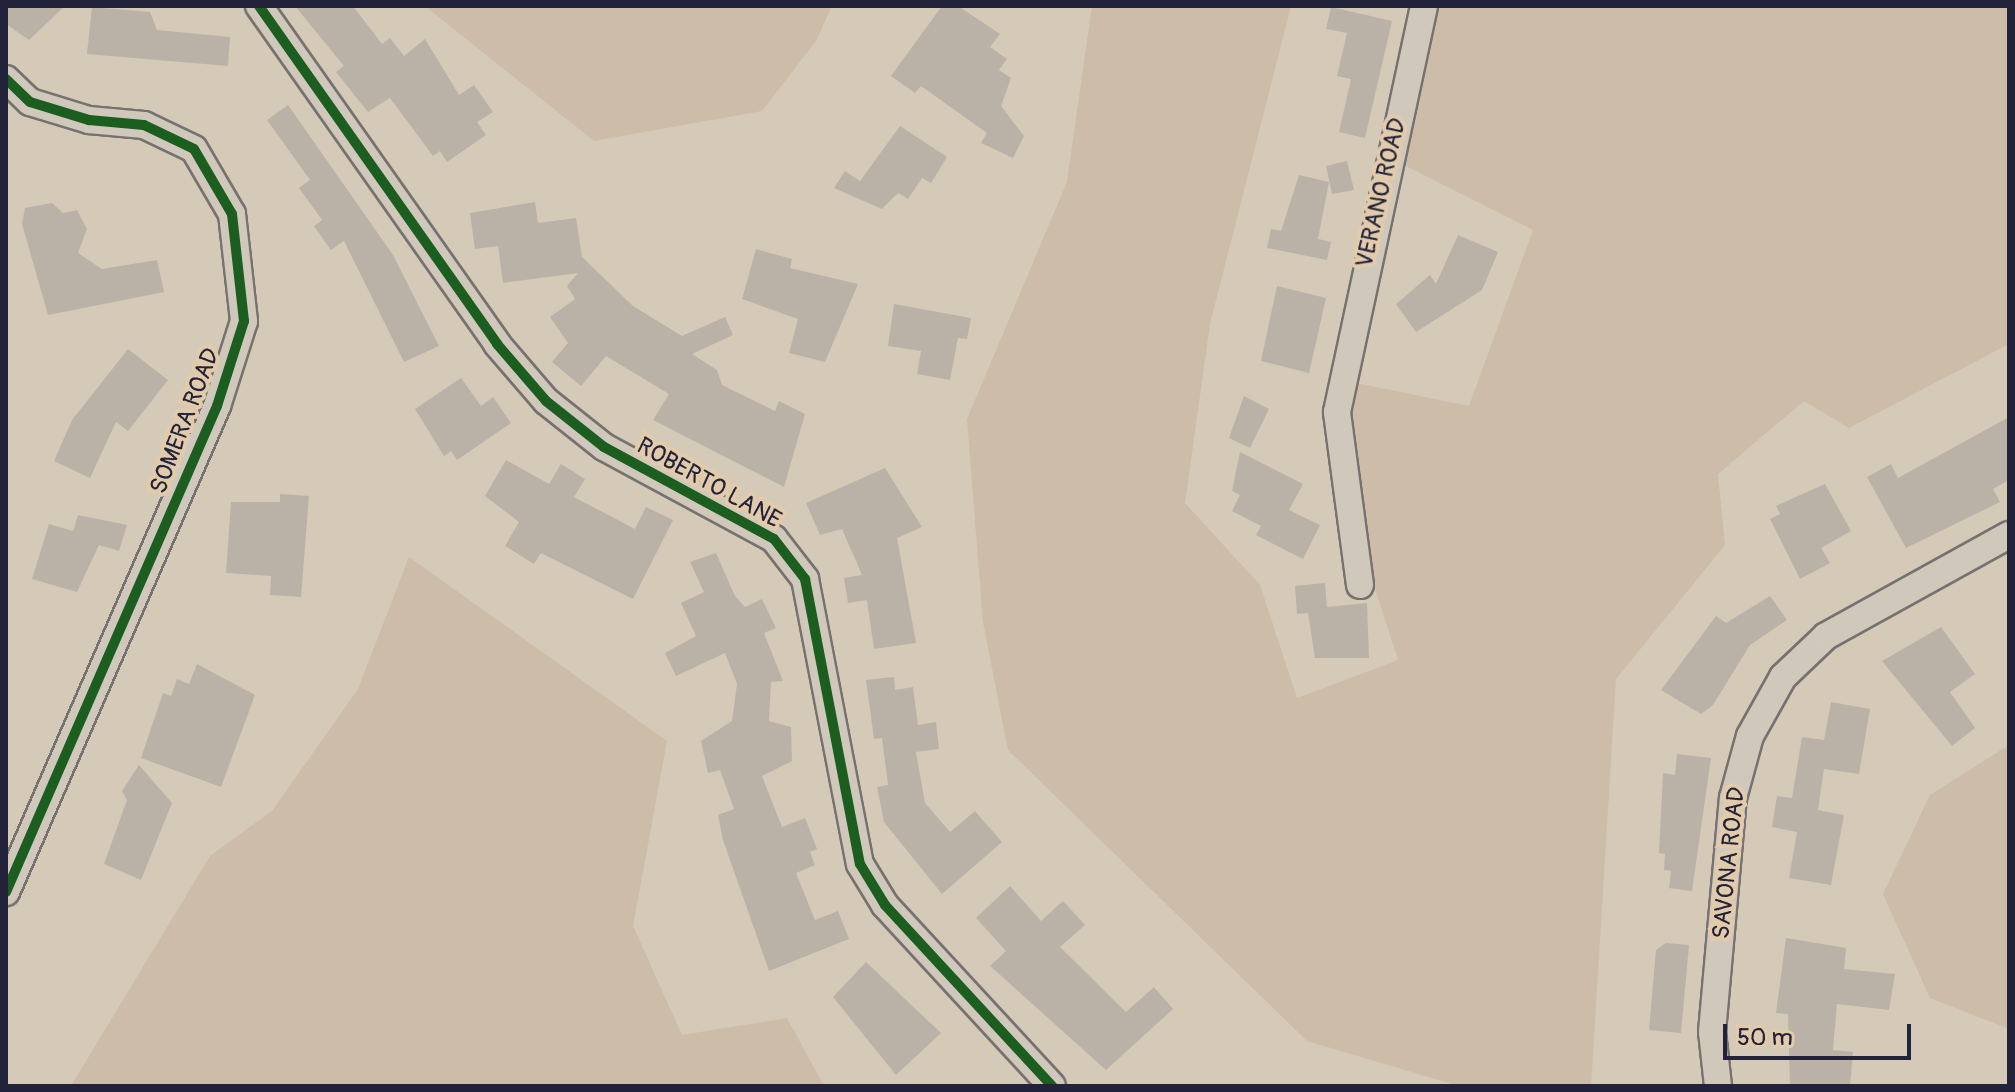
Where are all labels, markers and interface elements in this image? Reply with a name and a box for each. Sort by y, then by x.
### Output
street label: VERANO ROAD [1350,115,1412,271]
street label: SOMERA ROAD [144,344,226,498]
street label: ROBERTO LANE [632,431,786,535]
street label: SAVONA ROAD [1707,785,1751,941]
scale bar [1727,1008,1915,1058]
text: 50 m [1737,1023,1793,1052]

